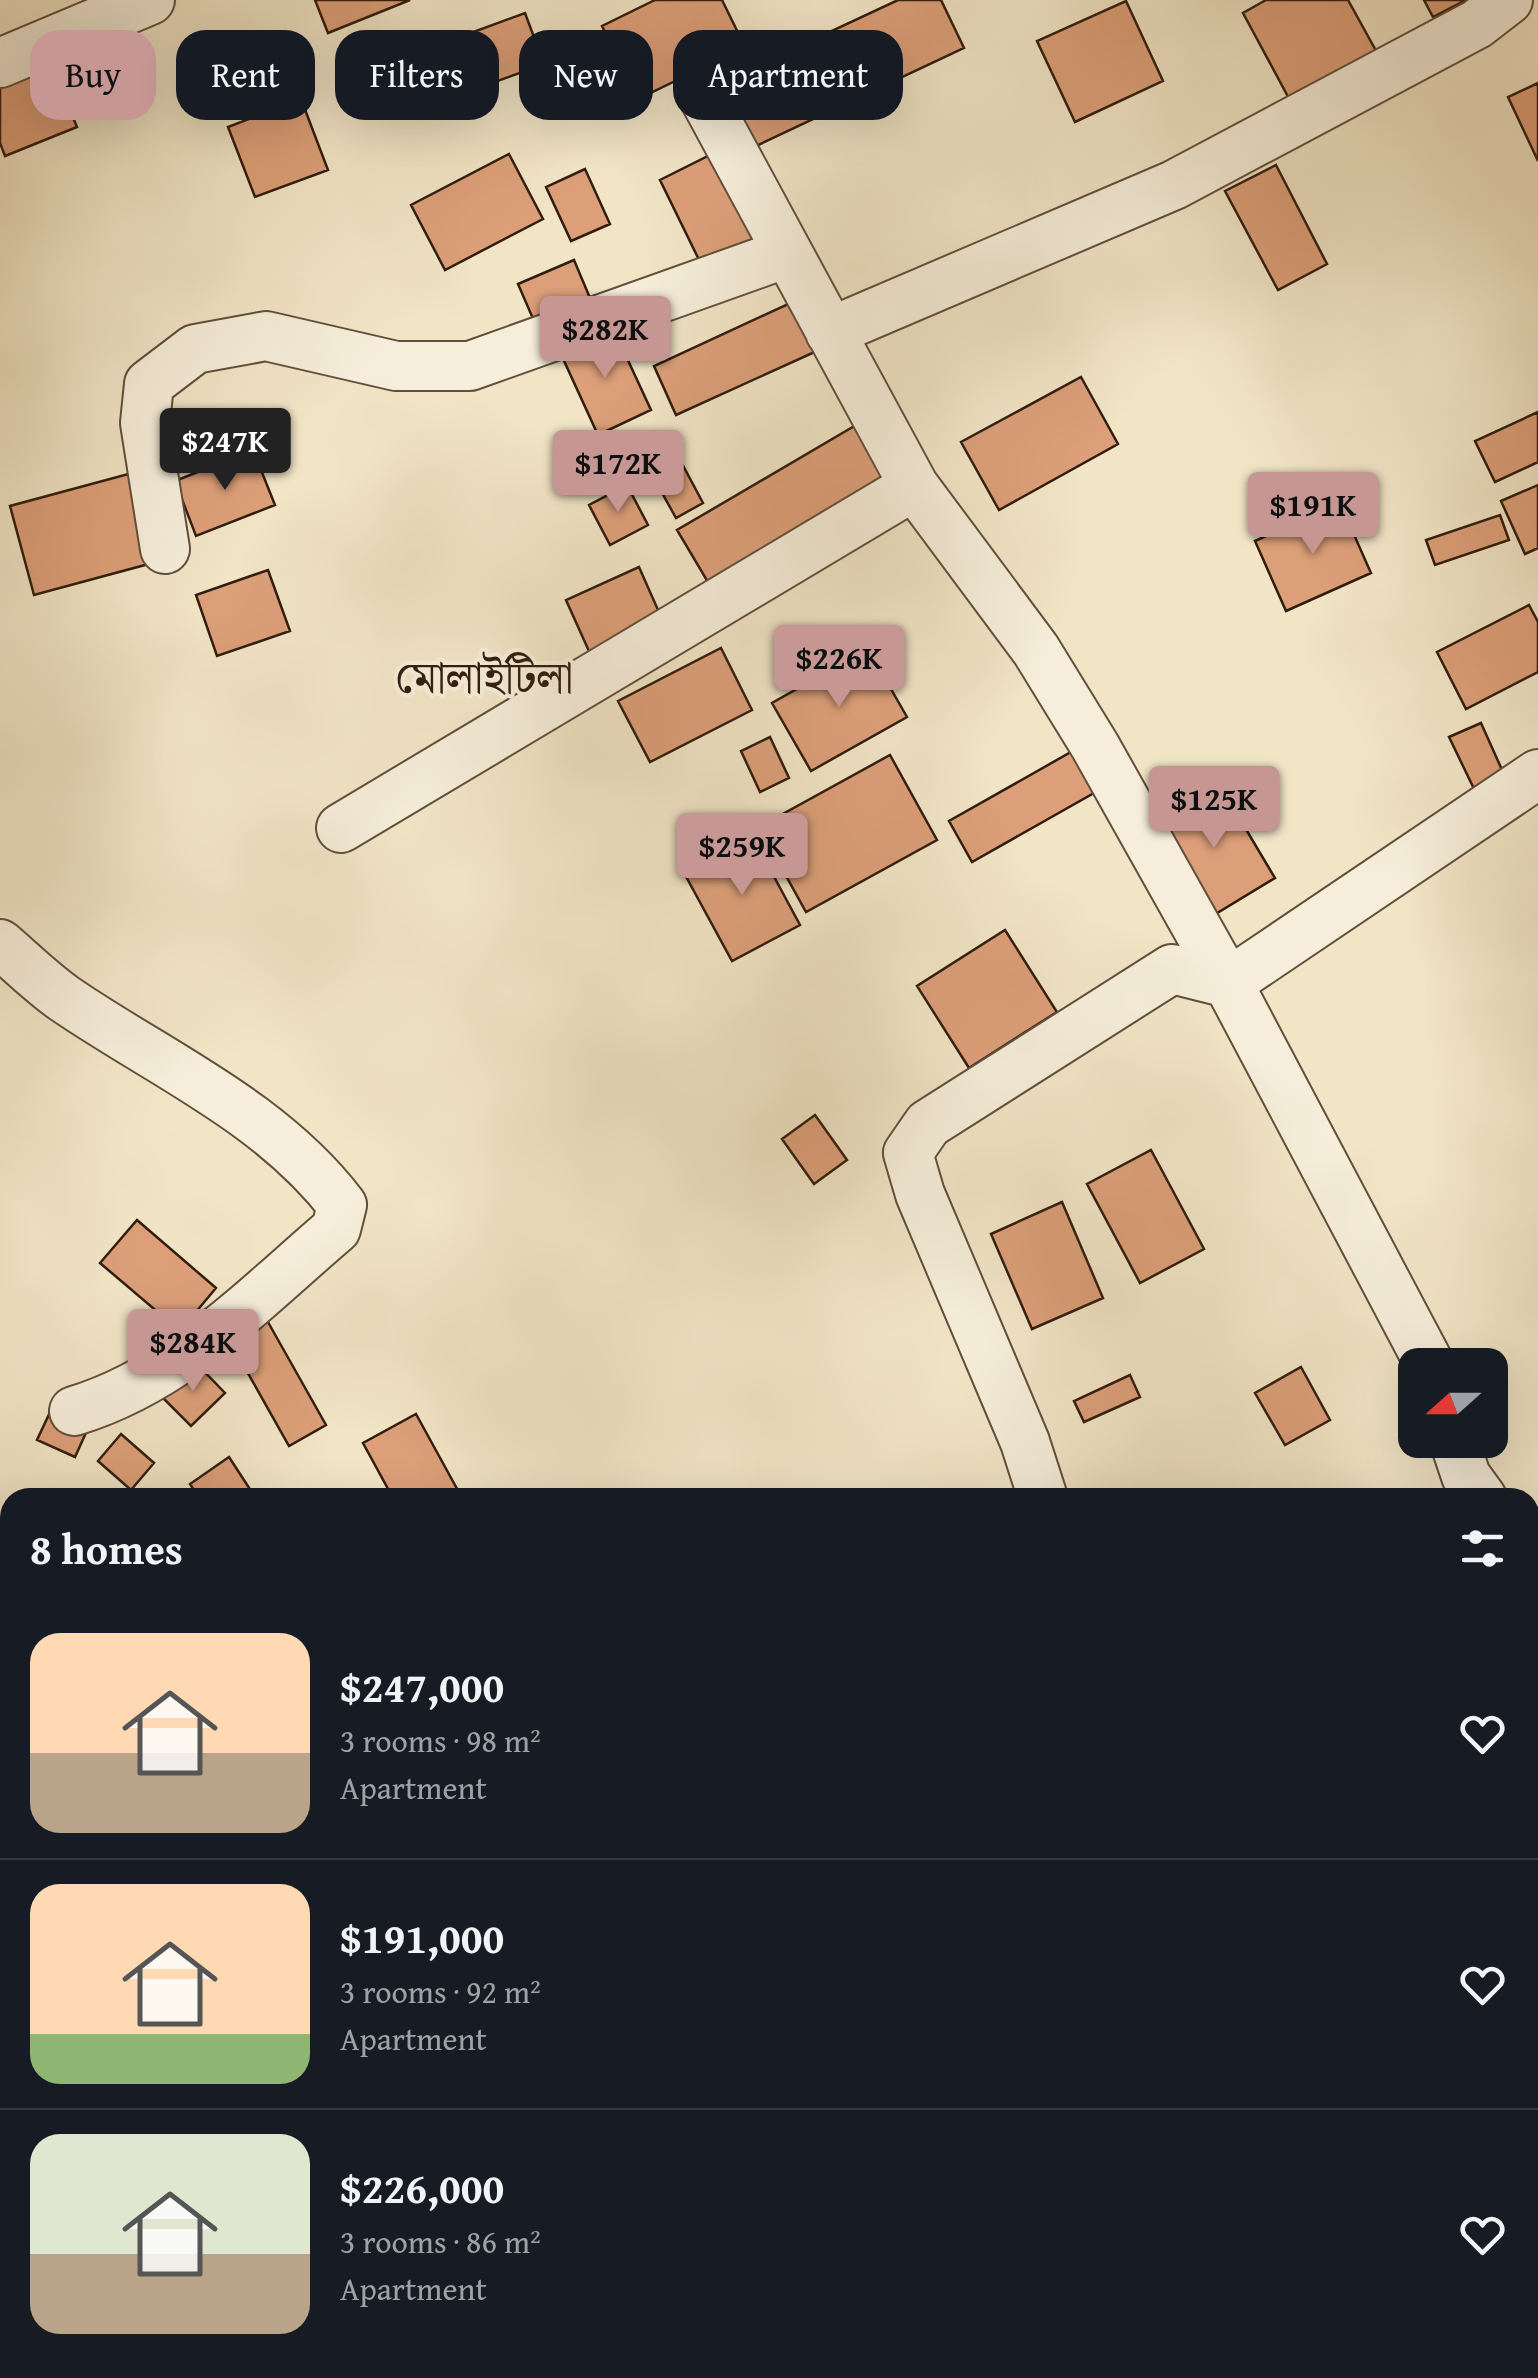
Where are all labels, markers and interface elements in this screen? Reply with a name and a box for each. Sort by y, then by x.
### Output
chip: Buy [30,30,156,120]
chip: Rent [176,30,315,120]
chip: Filters [335,30,499,120]
chip: New [519,30,653,120]
chip: Apartment [673,30,903,120]
pin: $282K [535,296,675,381]
text: $282K [562,305,648,352]
pin: $247K [155,408,295,493]
text: $247K [182,417,268,464]
pin: $172K [548,430,688,515]
text: $172K [575,439,661,486]
pin: $191K [1243,472,1383,557]
text: $191K [1270,481,1356,528]
pin: $226K [769,625,909,710]
text: $226K [796,634,882,681]
district label: মোলাইটিলা [395,644,573,709]
pin: $125K [1144,766,1284,851]
text: $125K [1171,775,1257,822]
pin: $259K [672,813,812,898]
text: $259K [699,822,785,869]
pin: $284K [123,1309,263,1394]
text: $284K [150,1318,236,1365]
north arrow [1398,1348,1508,1458]
map controls [1398,1348,1508,1458]
text: 8 homes [30,1518,183,1579]
icon: filters [1455,1521,1510,1576]
text: $247,000 [340,1656,504,1717]
icon: home [110,1673,230,1793]
icon: heart [1455,1706,1510,1761]
text: 3 rooms · 98 m² [340,1717,541,1764]
text: Apartment [340,1764,487,1811]
text: $191,000 [340,1907,504,1968]
icon: home [110,1924,230,2044]
icon: heart [1455,1957,1510,2012]
text: 3 rooms · 92 m² [340,1968,541,2015]
text: Apartment [340,2015,487,2062]
text: $226,000 [340,2157,504,2218]
icon: home [110,2174,230,2294]
icon: heart [1455,2207,1510,2262]
text: 3 rooms · 86 m² [340,2218,541,2265]
text: Apartment [340,2265,487,2312]

